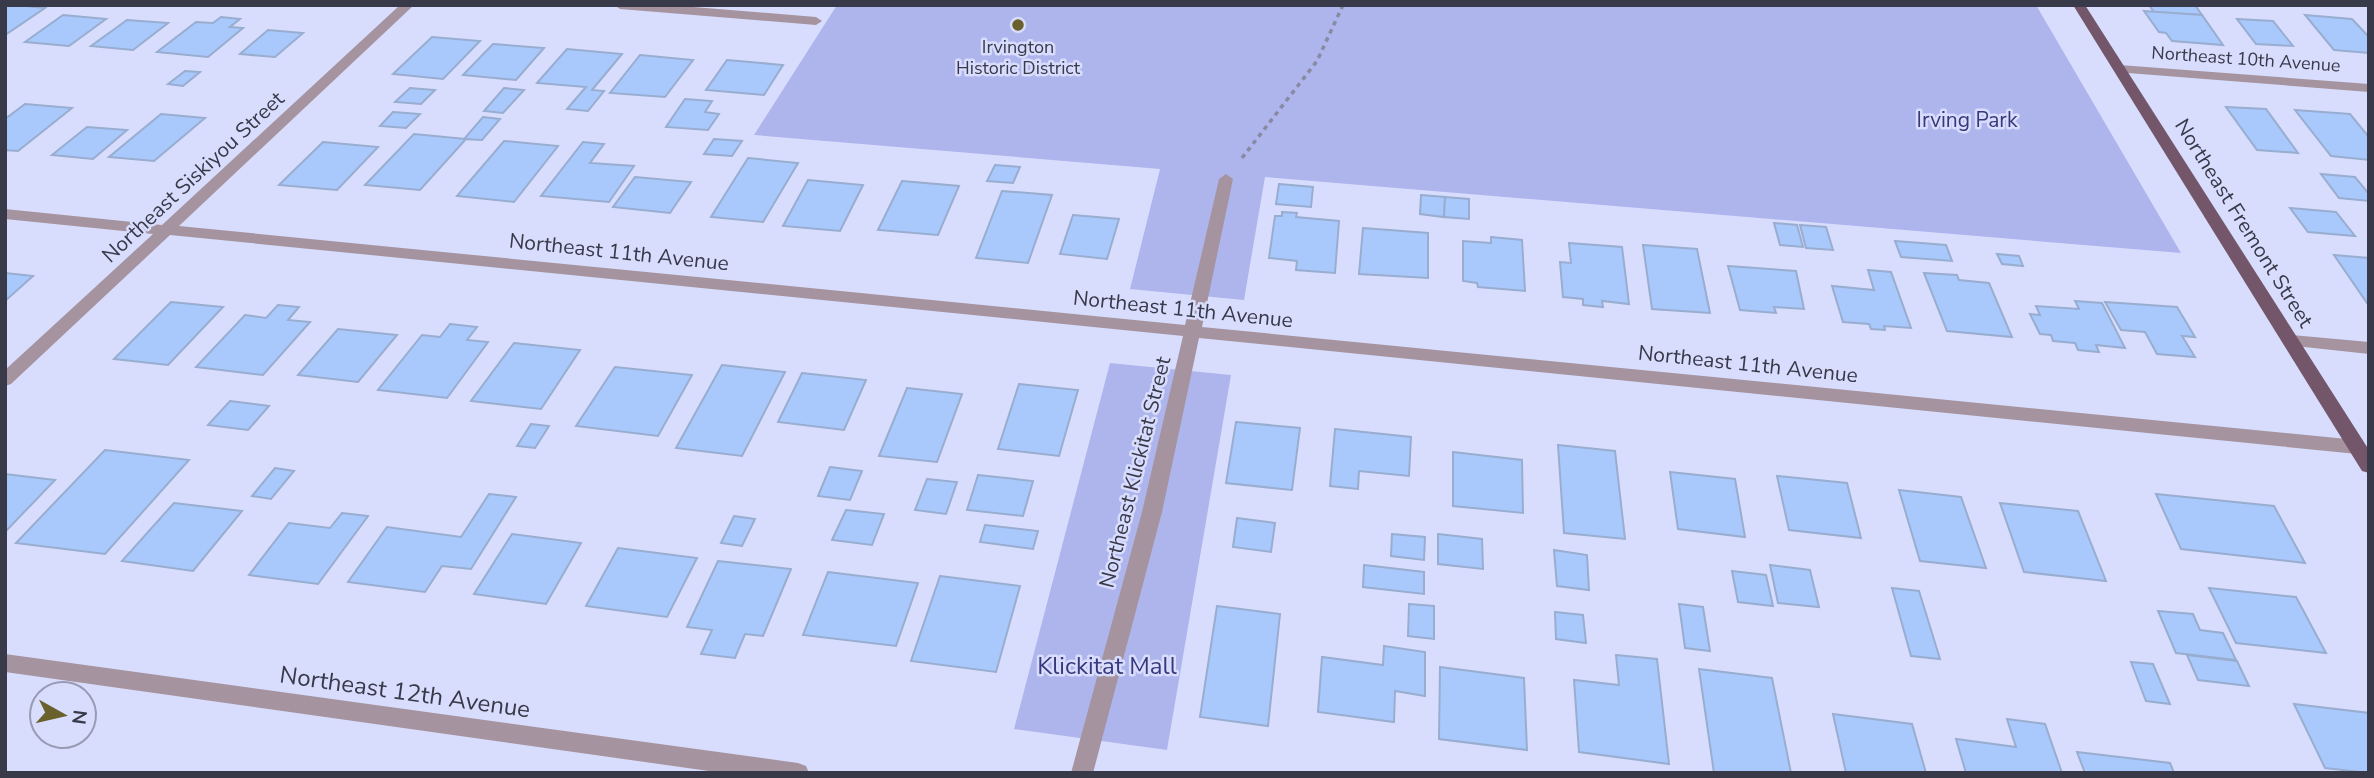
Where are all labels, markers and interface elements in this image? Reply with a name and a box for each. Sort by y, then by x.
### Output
marker: Irvington Historic District [1010,17,1026,33]
place label: Irvington Historic District [956,35,1081,80]
street label: Northeast 10th Avenue [2151,40,2341,78]
street label: Northeast Siskiyou Street [96,85,291,269]
park label: Irving Park [1917,106,2018,134]
street label: Northeast Fremont Street [2168,113,2320,333]
street label: Northeast 11th Avenue [508,227,730,277]
street label: Northeast 11th Avenue [1072,284,1294,334]
street label: Northeast 11th Avenue [1637,339,1859,389]
street label: Northeast Klickitat Street [1093,353,1177,591]
park label: Klickitat Mall [1037,650,1177,682]
street label: Northeast 12th Avenue [278,659,532,725]
north arrow [28,680,98,750]
text: N [65,708,93,726]

